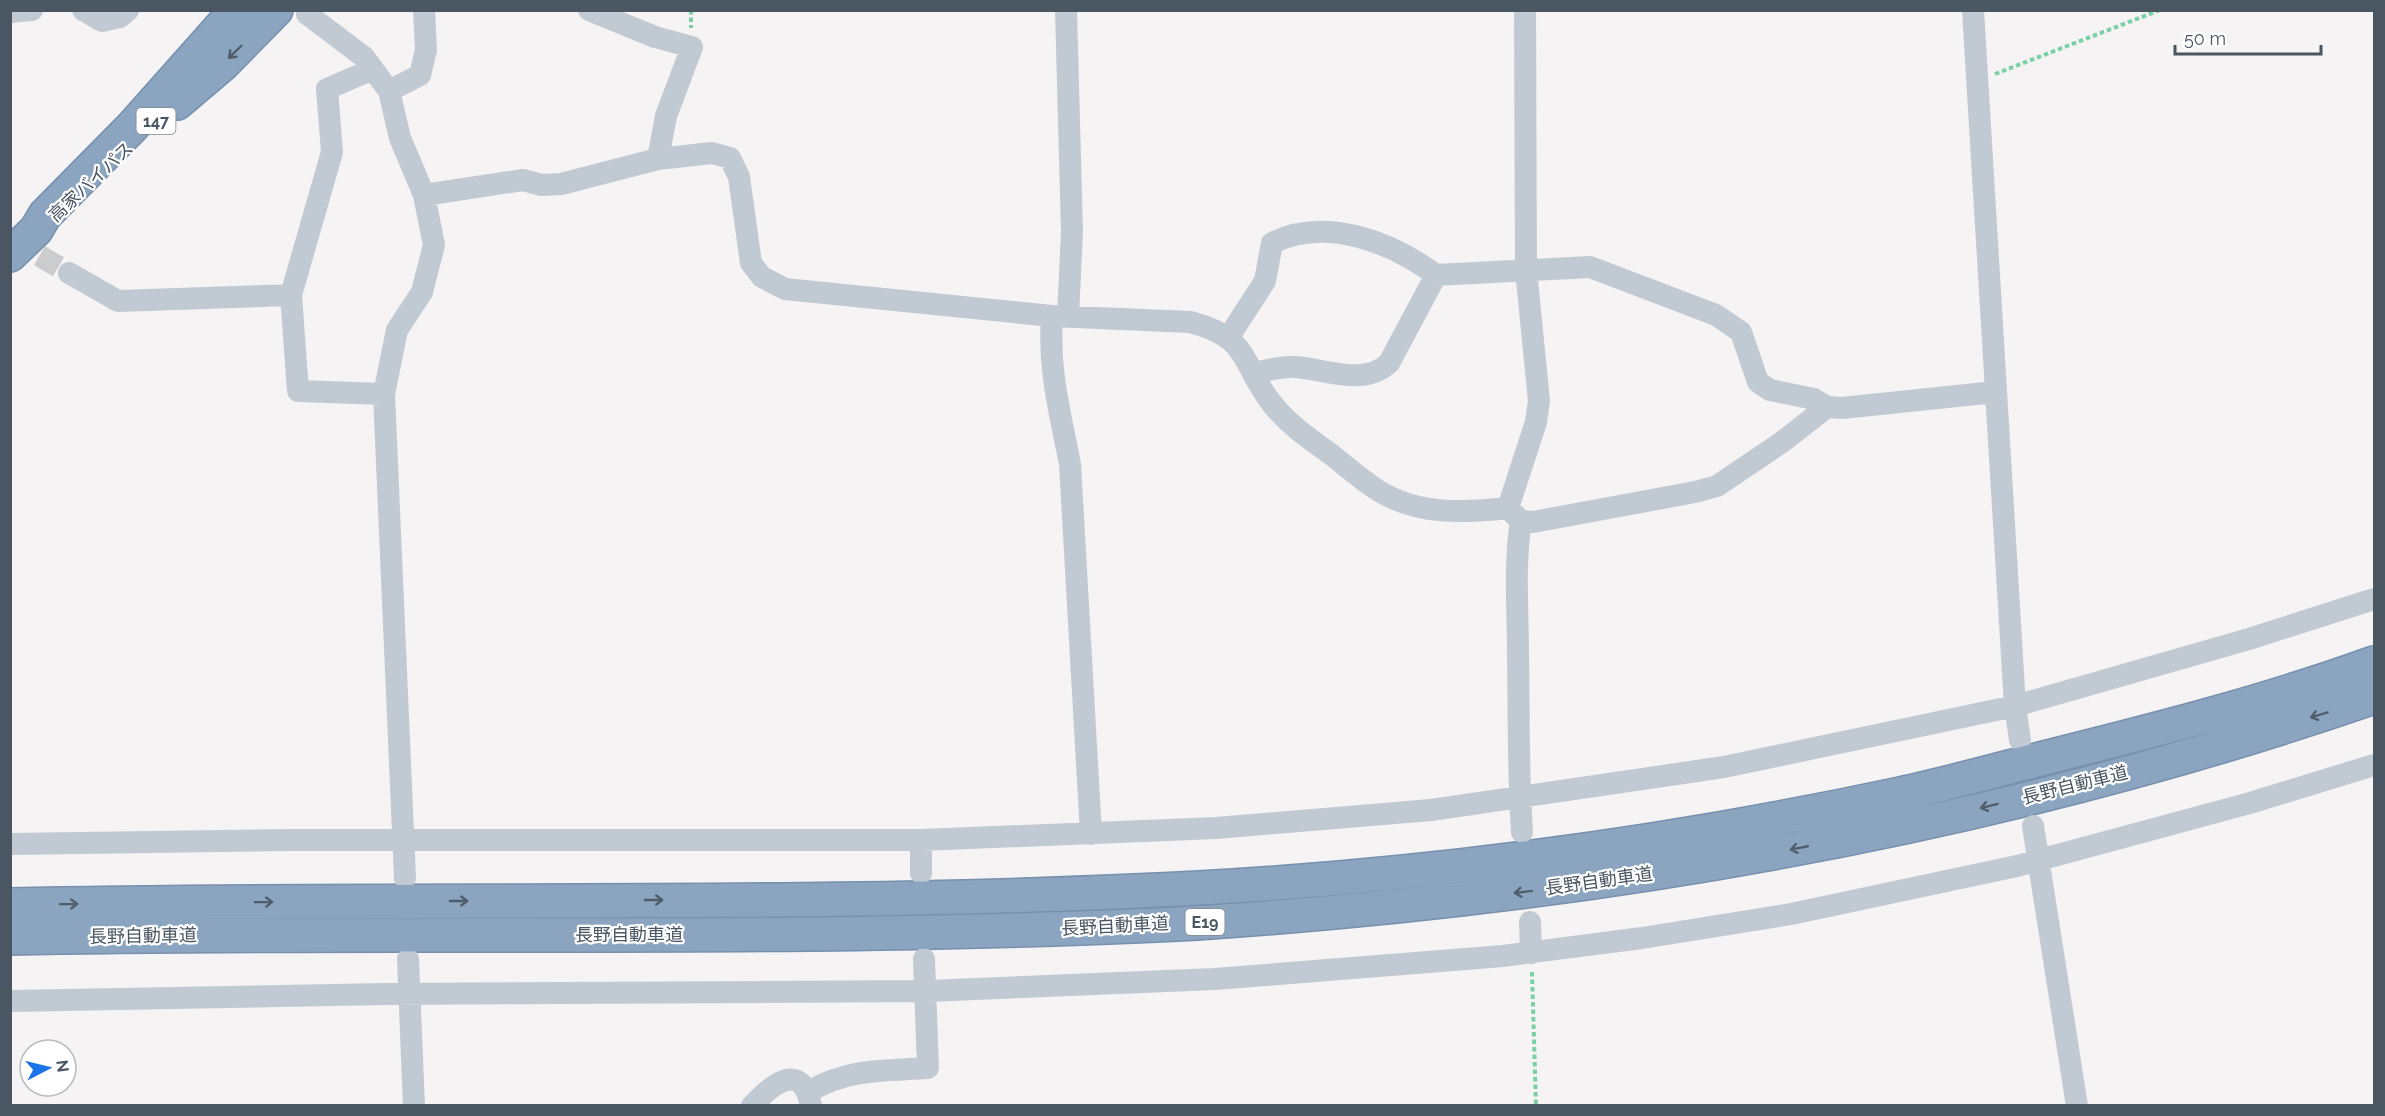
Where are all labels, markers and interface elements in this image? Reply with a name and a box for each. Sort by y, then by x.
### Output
scale bar [2175,18,2320,56]
text: 50 m [2184,28,2226,49]
one-way arrow [228,45,243,59]
road number: 147 [136,108,176,134]
street label: 高家バイパス [44,137,137,226]
one-way arrow [2310,710,2329,721]
street label: 長野自動車道 [2020,761,2130,808]
one-way arrow [1980,801,1999,813]
one-way arrow [1790,843,1809,854]
street label: 長野自動車道 [1544,863,1654,898]
one-way arrow [1514,886,1534,897]
one-way arrow [643,894,663,906]
one-way arrow [448,895,468,907]
one-way arrow [253,896,273,907]
one-way arrow [58,898,78,910]
road number: E19 [1186,909,1224,935]
street label: 長野自動車道 [1060,912,1169,939]
street label: 長野自動車道 [89,924,197,947]
street label: 長野自動車道 [575,924,683,945]
north arrow [18,1038,78,1098]
text: N [52,1059,73,1073]

